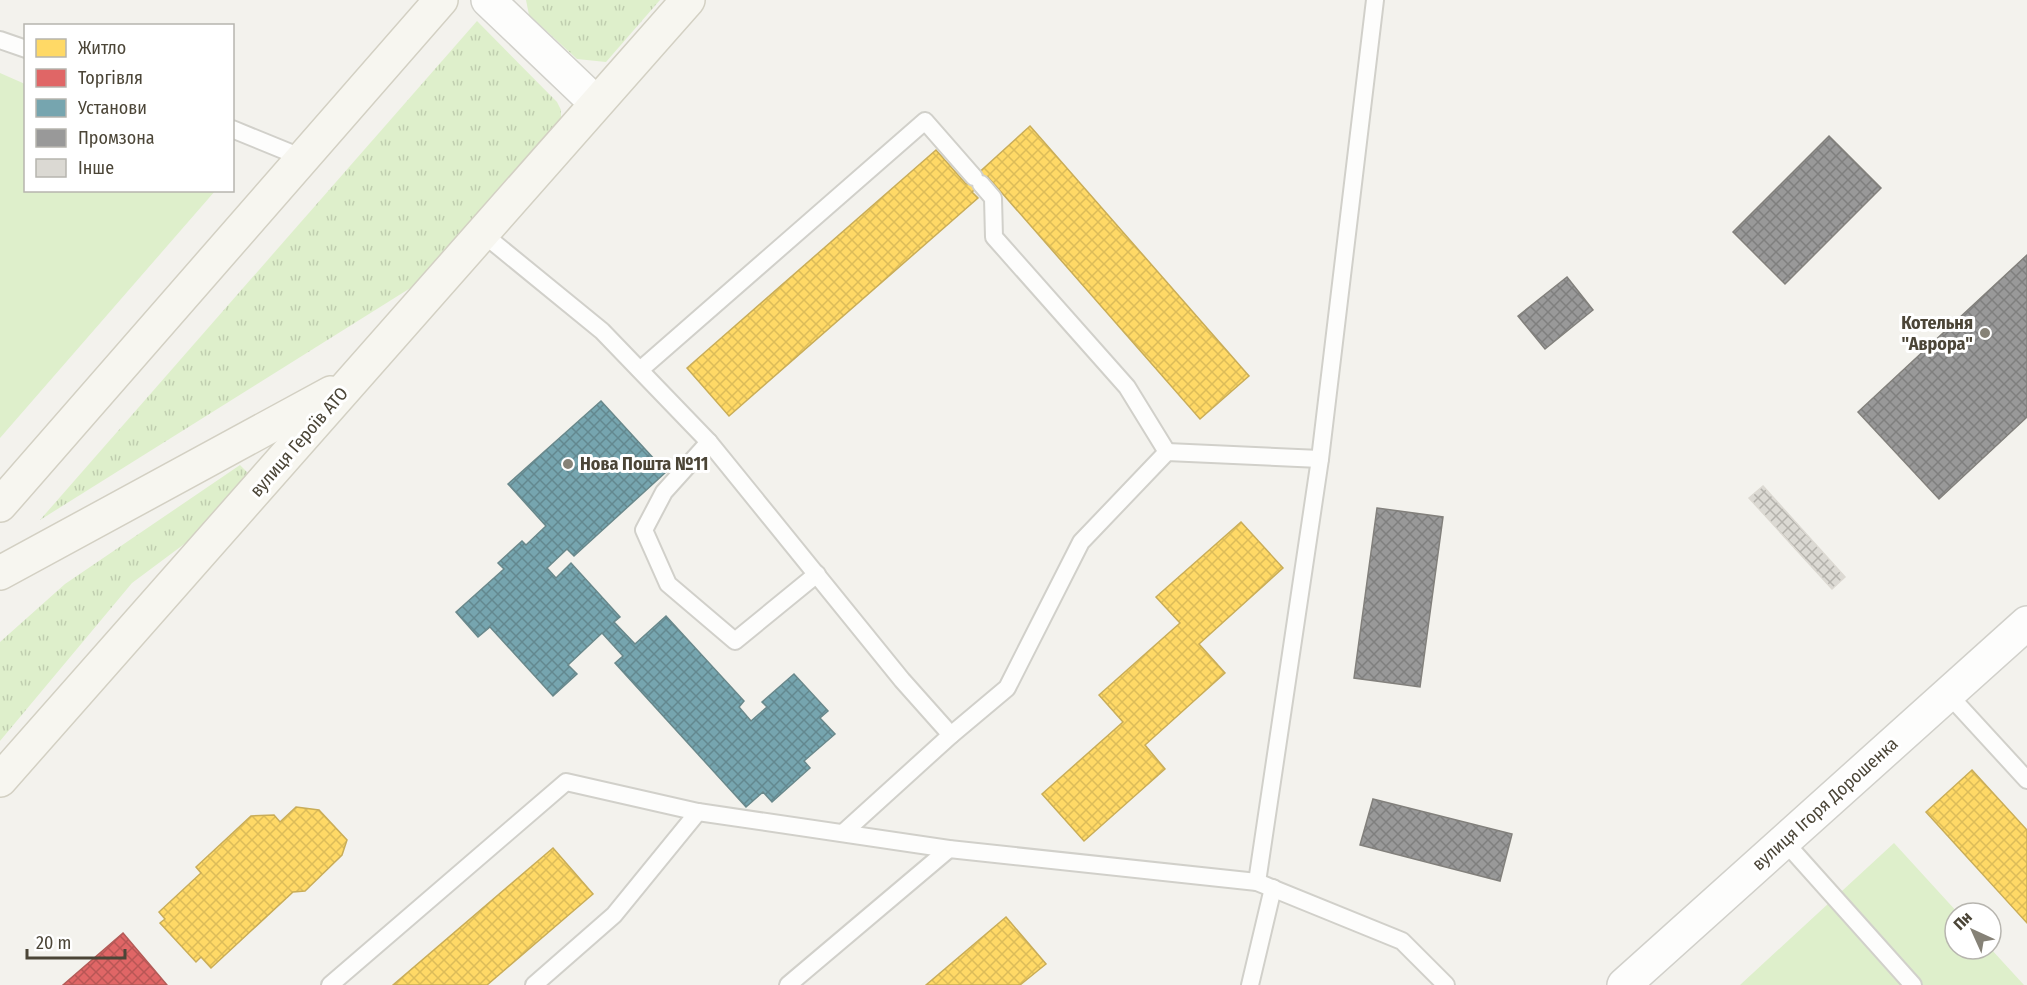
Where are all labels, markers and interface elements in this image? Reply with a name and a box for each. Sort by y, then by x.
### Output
legend [24,24,234,192]
text: Житло [78,37,126,59]
text: Торгівля [78,67,143,89]
text: Установи [77,97,147,119]
text: Промзона [78,127,155,149]
text: Інше [78,157,114,179]
place label: Котельня "Аврора" [1901,312,1973,355]
marker: Котельня "Аврора" [1978,326,1992,340]
street label: вулиця Героїв АТО [245,383,353,501]
place label: Нова Пошта №11 [580,453,708,475]
marker: Нова Пошта №11 [561,457,575,471]
street label: вулиця Ігоря Дорошенка [1748,733,1902,875]
north arrow [1943,901,2003,961]
text: Пн [1950,908,1976,934]
scale bar [27,922,124,960]
text: 20 m [36,932,71,954]

